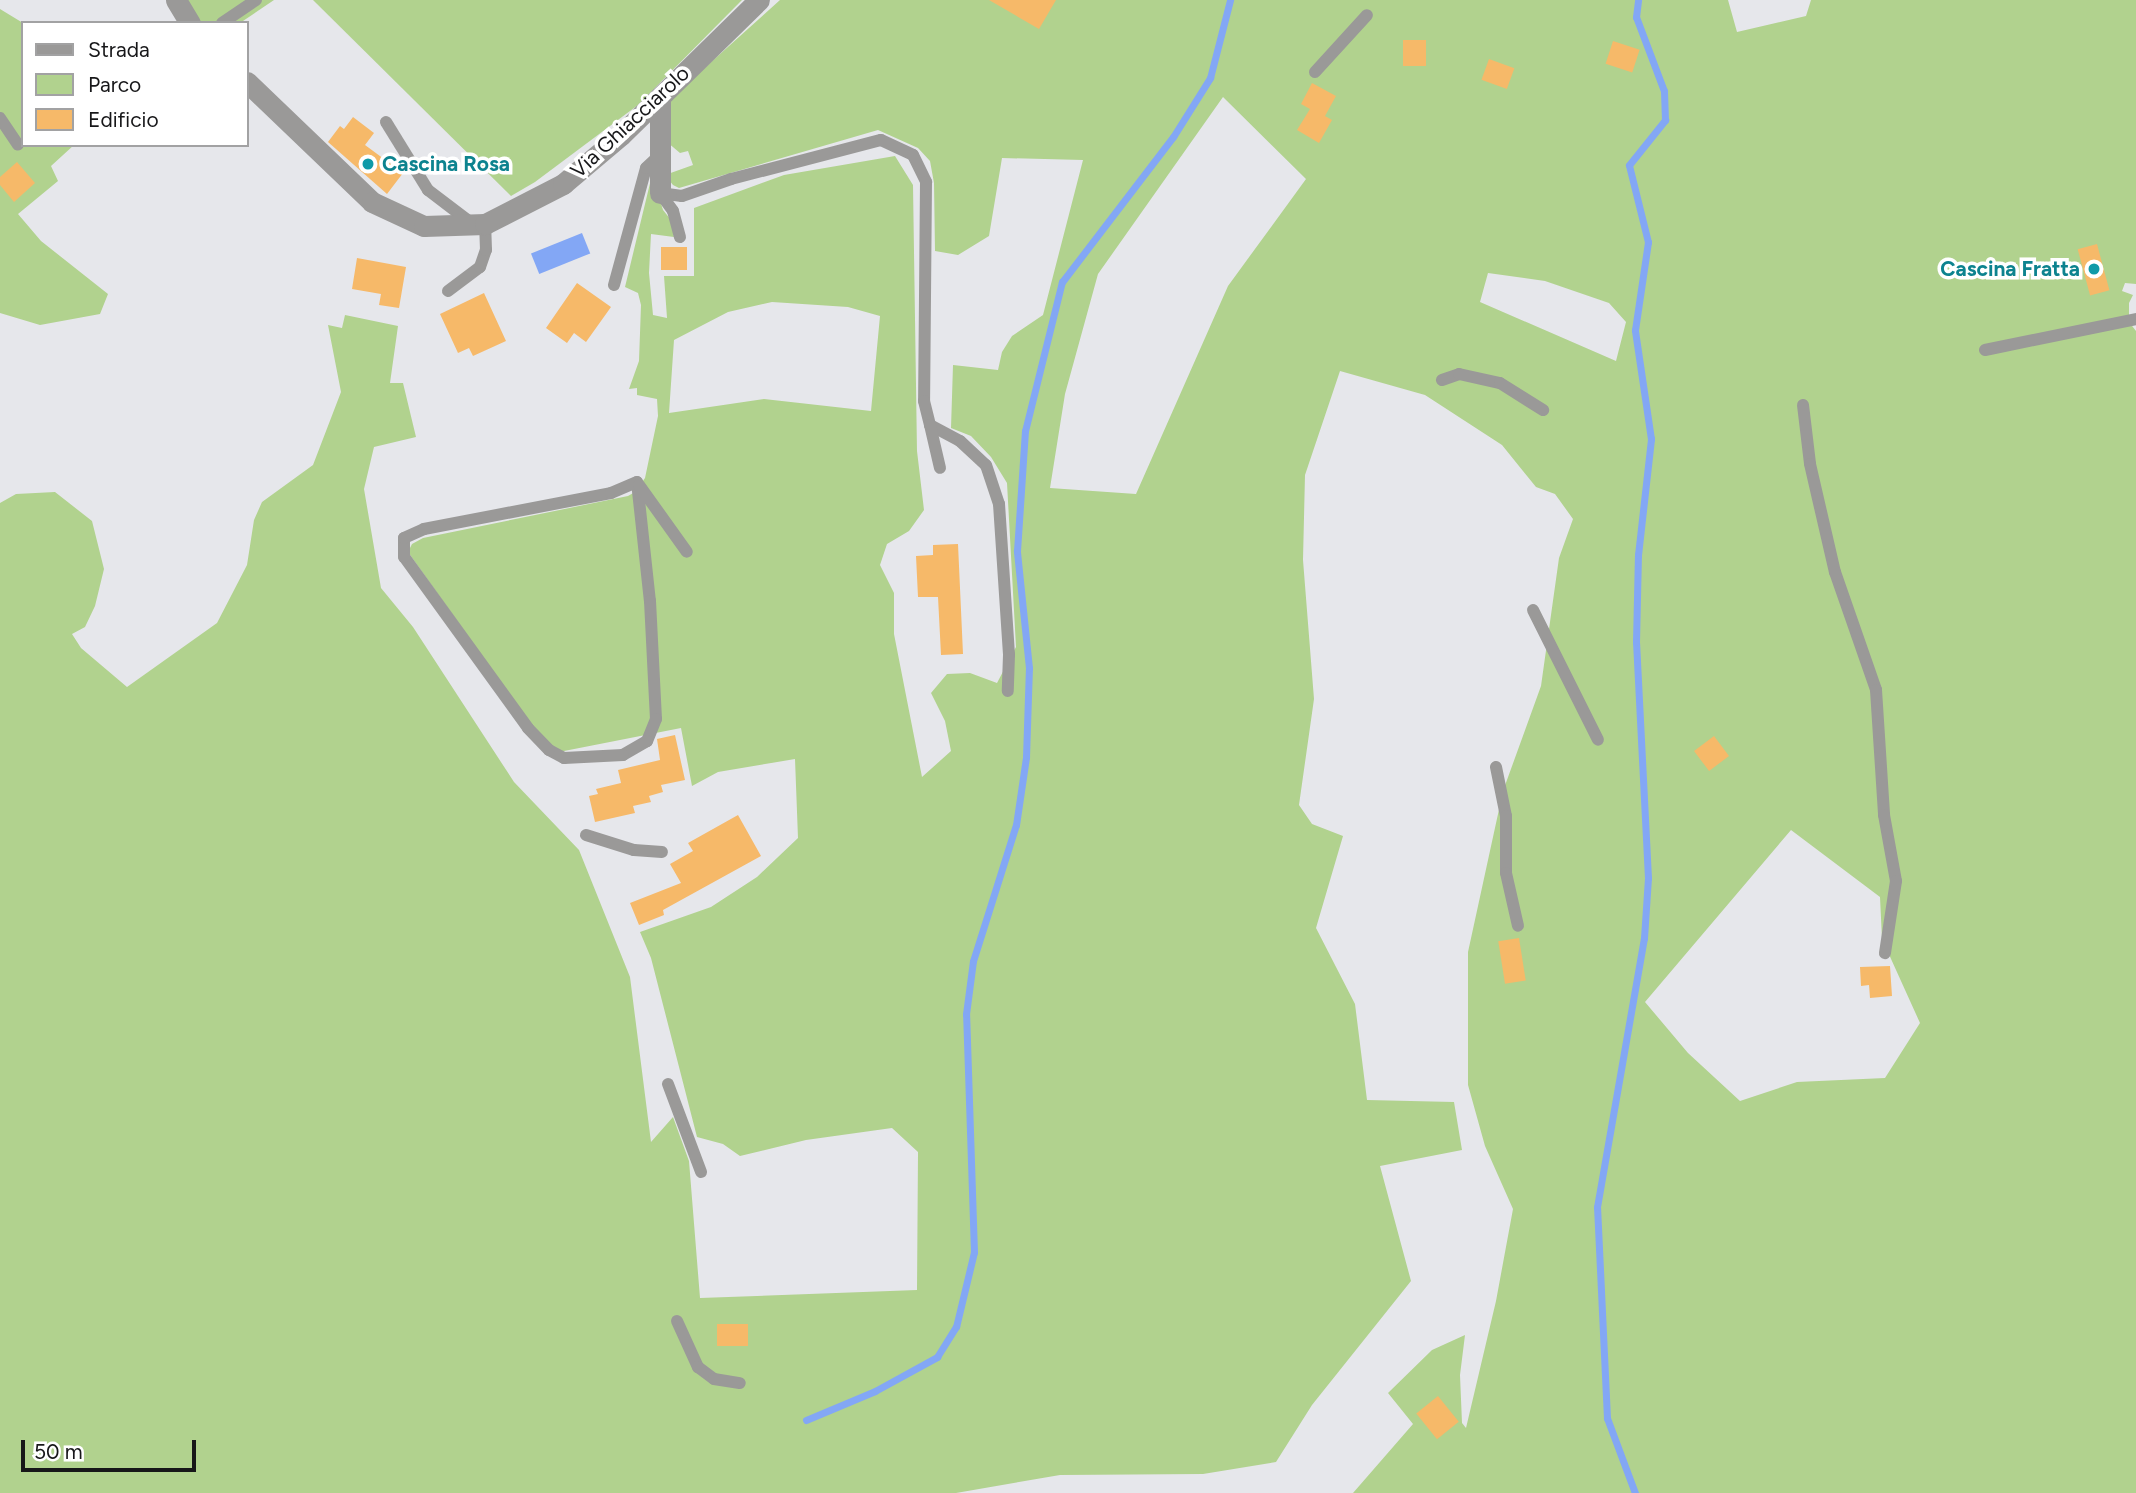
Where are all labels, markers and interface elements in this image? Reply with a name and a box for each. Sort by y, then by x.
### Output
legend [21,21,248,147]
text: Strada [88,37,150,62]
street label: Via Ghiacciarolo [565,61,695,183]
text: Parco [88,72,141,97]
text: Edificio [88,107,159,132]
place label: Cascina Rosa [382,151,510,177]
marker: Cascina Rosa [360,156,376,172]
place label: Cascina Fratta [1940,256,2080,282]
marker: Cascina Fratta [2086,261,2102,277]
scale bar [24,1426,200,1470]
text: 50 m [34,1439,83,1464]

